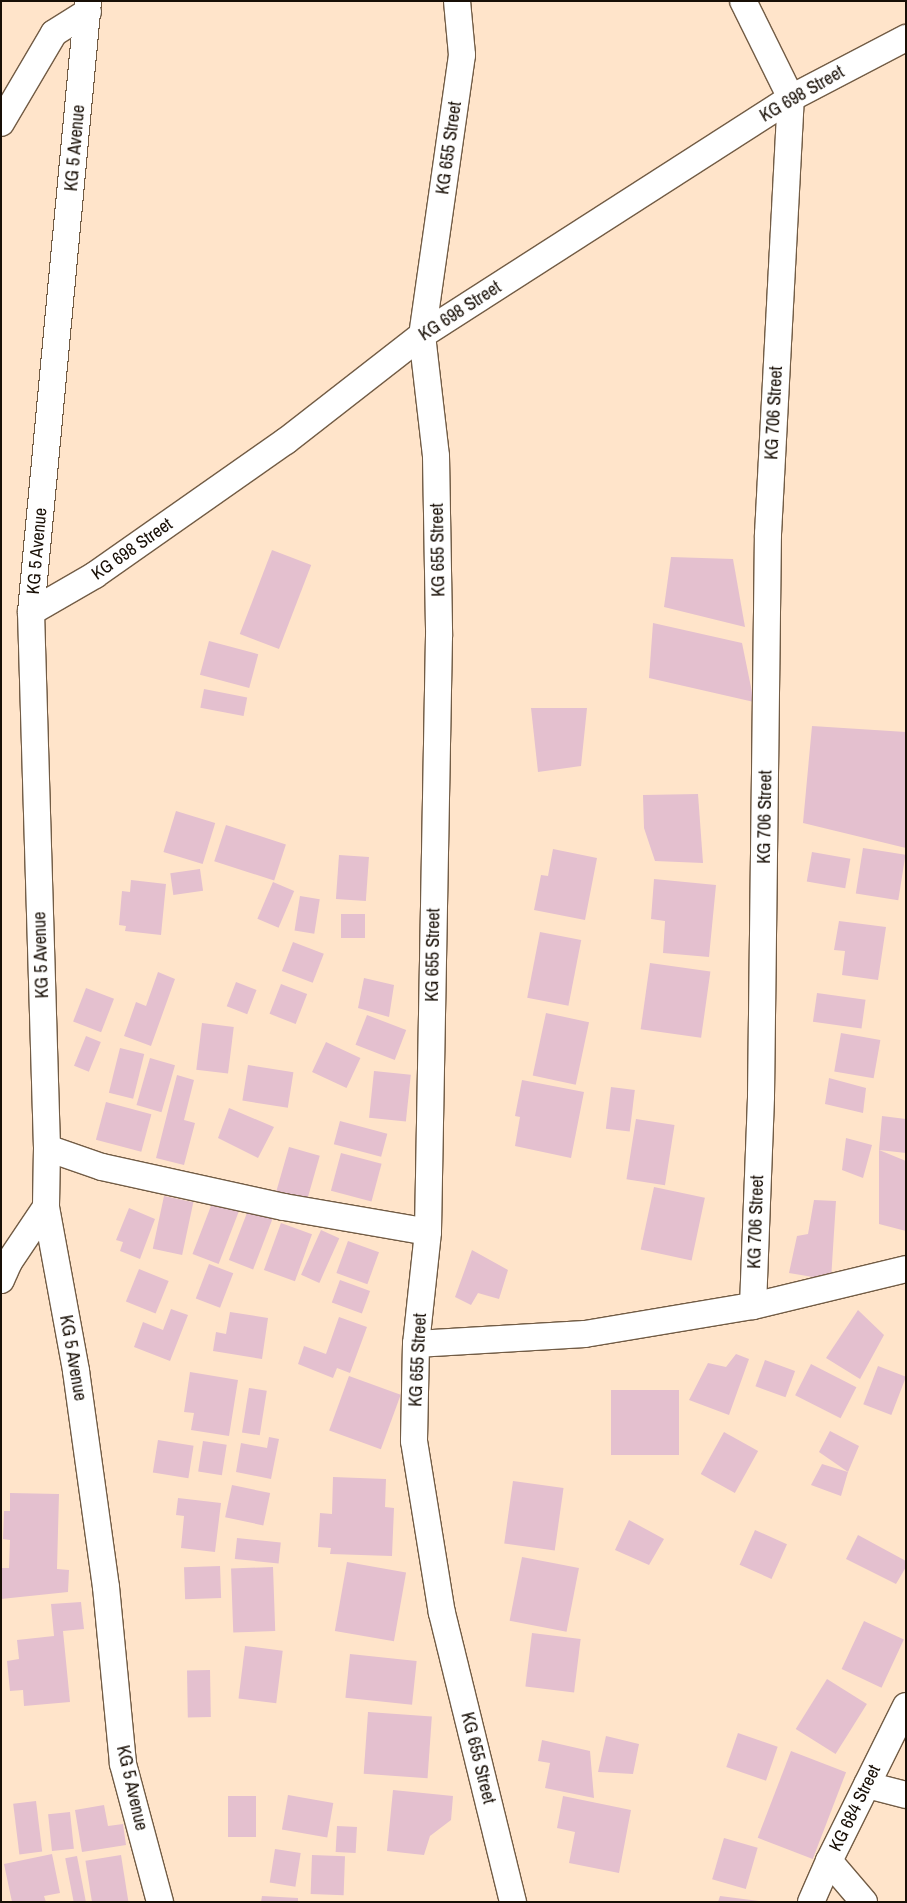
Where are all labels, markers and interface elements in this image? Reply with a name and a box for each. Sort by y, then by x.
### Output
street label: KG 698 Street [756,61,848,127]
street label: KG 655 Street [432,100,466,196]
street label: KG 5 Avenue [60,103,90,193]
street label: KG 698 Street [415,276,505,346]
street label: KG 706 Street [761,366,787,460]
street label: KG 655 Street [426,503,450,597]
street label: KG 5 Avenue [22,506,52,596]
street label: KG 698 Street [87,513,177,585]
street label: KG 706 Street [753,770,777,864]
street label: KG 655 Street [421,908,445,1002]
street label: KG 5 Avenue [29,911,53,999]
street label: KG 706 Street [744,1175,768,1269]
street label: KG 5 Avenue [55,1313,91,1403]
street label: KG 655 Street [405,1313,431,1407]
street label: KG 655 Street [456,1710,500,1806]
street label: KG 5 Avenue [112,1743,152,1833]
street label: KG 684 Street [825,1761,885,1855]

